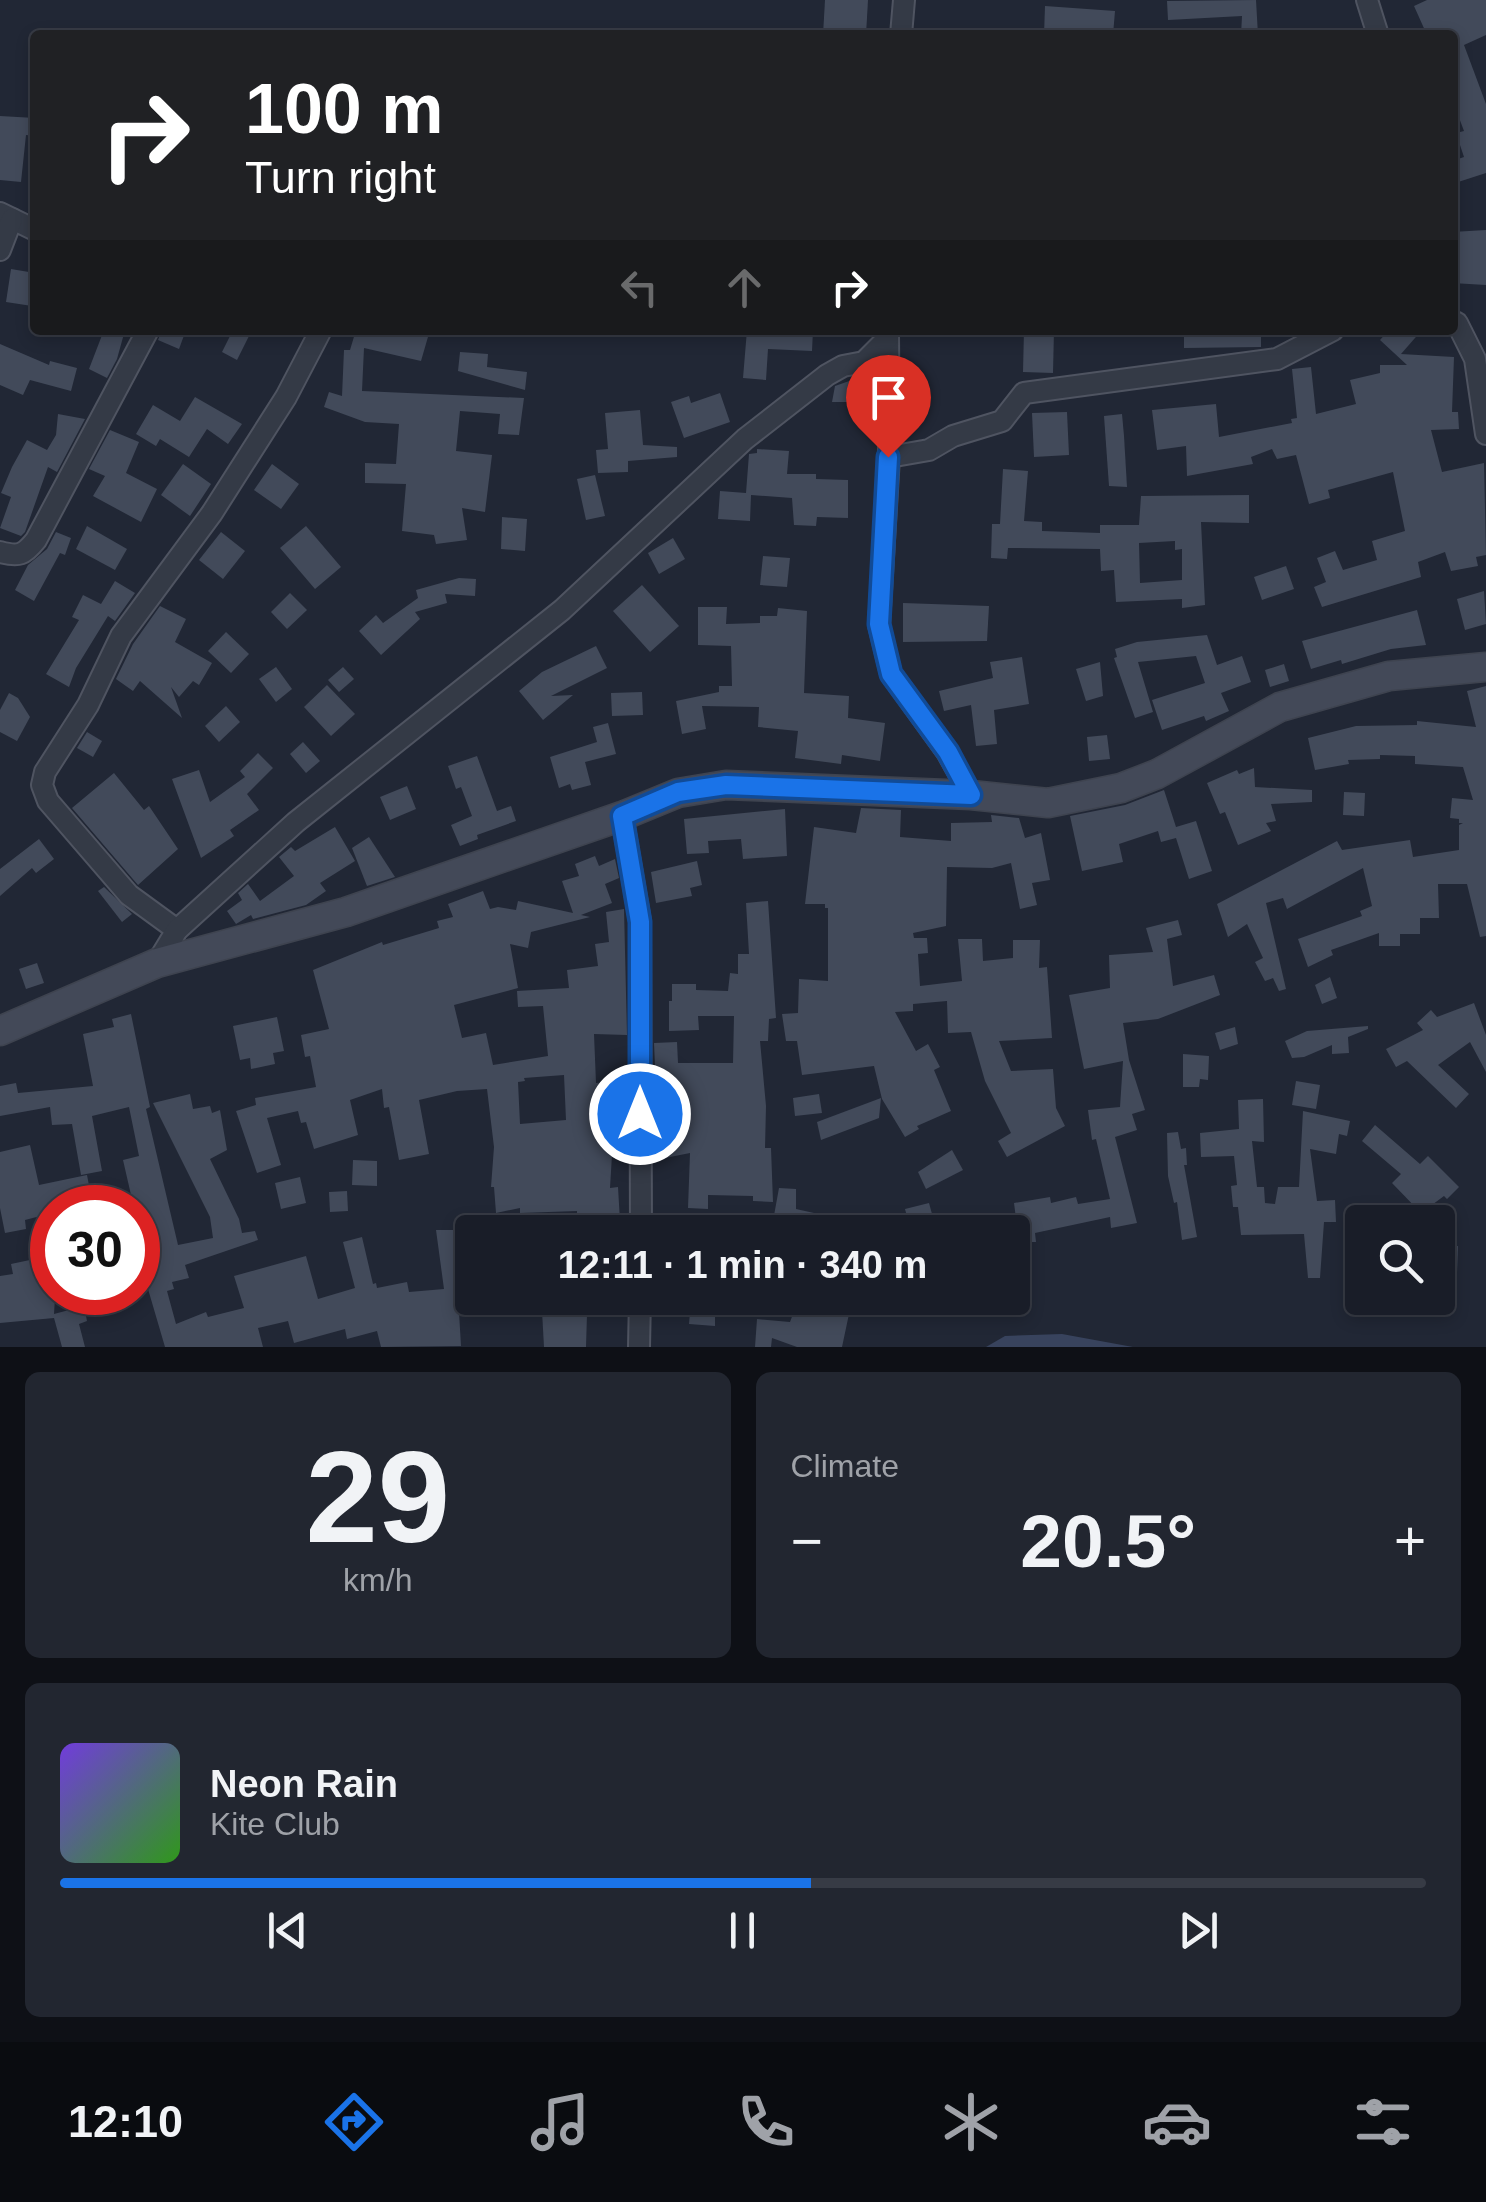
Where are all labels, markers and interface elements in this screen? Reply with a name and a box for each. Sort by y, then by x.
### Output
icon: right [80,70,210,200]
text: 100 m [245,70,443,148]
text: Turn right [245,152,436,203]
icon: left [612,260,667,315]
icon: ahead [717,260,772,315]
icon: right [822,260,877,315]
pin [846,355,931,458]
icon: arrive [861,370,916,425]
position arrow [588,1062,692,1166]
speed limit sign: 30 [30,1185,160,1315]
map controls [1345,1205,1455,1315]
button: search [1345,1205,1455,1315]
text: 12:11 · 1 min · 340 m [558,1244,927,1286]
text: 29 [305,1424,450,1570]
text: Climate [791,1448,899,1484]
text: 20.5° [1020,1499,1196,1583]
text: − [791,1510,823,1572]
text: + [1394,1510,1426,1572]
text: km/h [343,1562,412,1598]
text: Neon Rain [210,1763,398,1805]
text: Kite Club [210,1806,340,1842]
icon: previous [260,1903,315,1958]
icon: pause [715,1903,770,1958]
icon: next [1171,1903,1226,1958]
icon: directions [319,2087,389,2157]
icon: music [525,2087,595,2157]
icon: phone [731,2087,801,2157]
icon: climate [936,2087,1006,2157]
icon: car [1142,2087,1212,2157]
icon: filters [1348,2087,1418,2157]
text: 12:10 [68,2096,183,2147]

